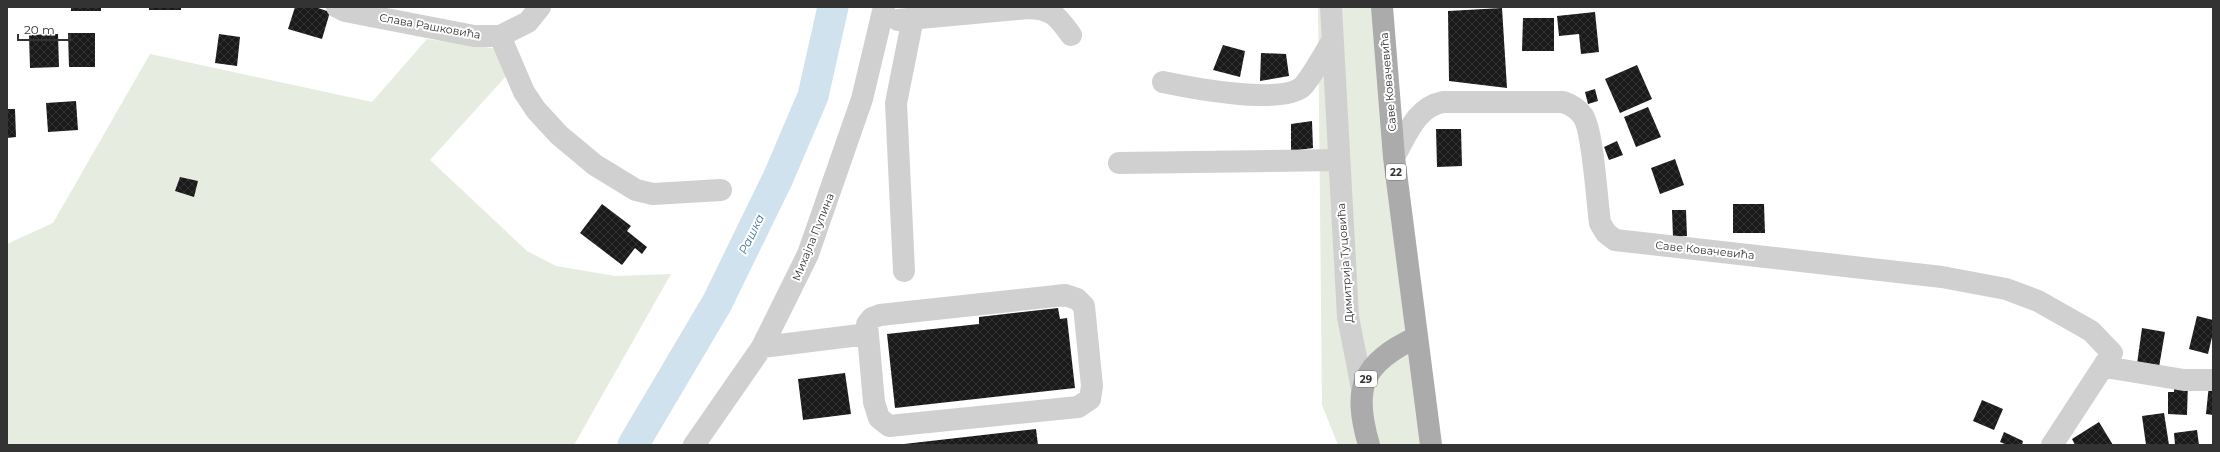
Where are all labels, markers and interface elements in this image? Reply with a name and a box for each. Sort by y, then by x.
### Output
street label: Слава Рашковића [378,10,482,42]
scale bar [18,16,70,42]
text: 20 m [24,22,55,37]
street label: Саве Ковачевића [1377,32,1399,132]
road number: 22 [1386,164,1406,180]
street label: Михајла Пупина [789,191,837,283]
street label: Димитрија Туцовића [1334,203,1356,323]
water label: Рашка [735,211,767,257]
street label: Саве Ковачевића [1655,238,1755,262]
road number: 29 [1355,371,1377,387]

